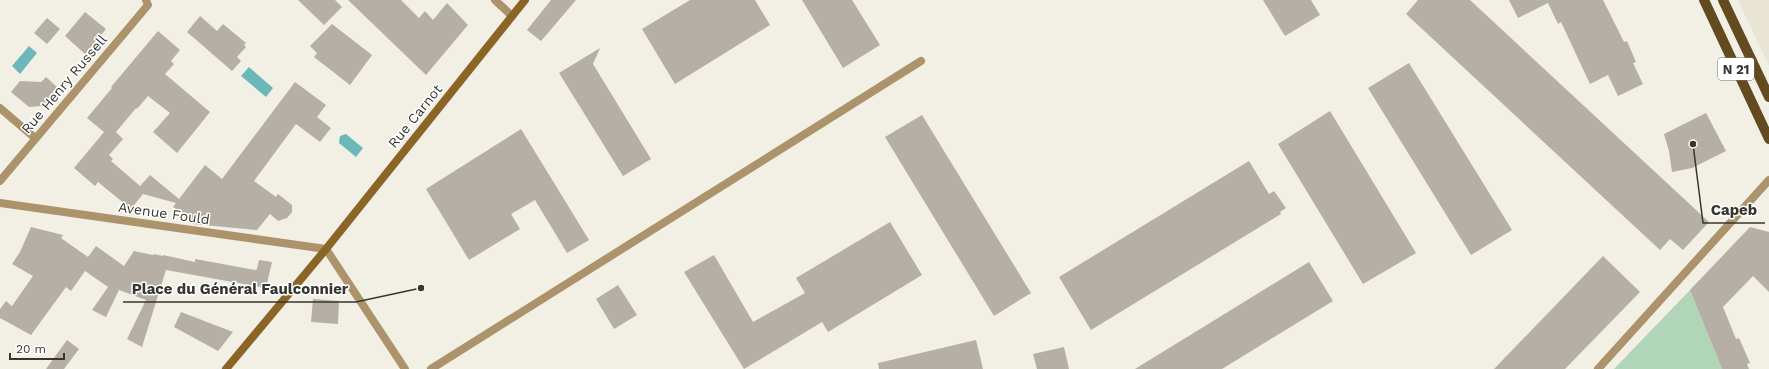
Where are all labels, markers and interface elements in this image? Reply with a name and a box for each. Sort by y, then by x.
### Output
street label: Rue Henry Russell [18,31,110,137]
road number: N 21 [1718,58,1754,80]
street label: Rue Carnot [385,81,445,151]
callout: Capeb [1703,196,1765,223]
street label: Avenue Fould [117,199,211,227]
text: Capeb [1711,201,1757,219]
callout: Place du Général Faulconnier [123,275,356,302]
text: Place du Général Faulconnier [132,280,349,298]
scale bar [10,335,64,361]
text: 20 m [16,342,46,356]

